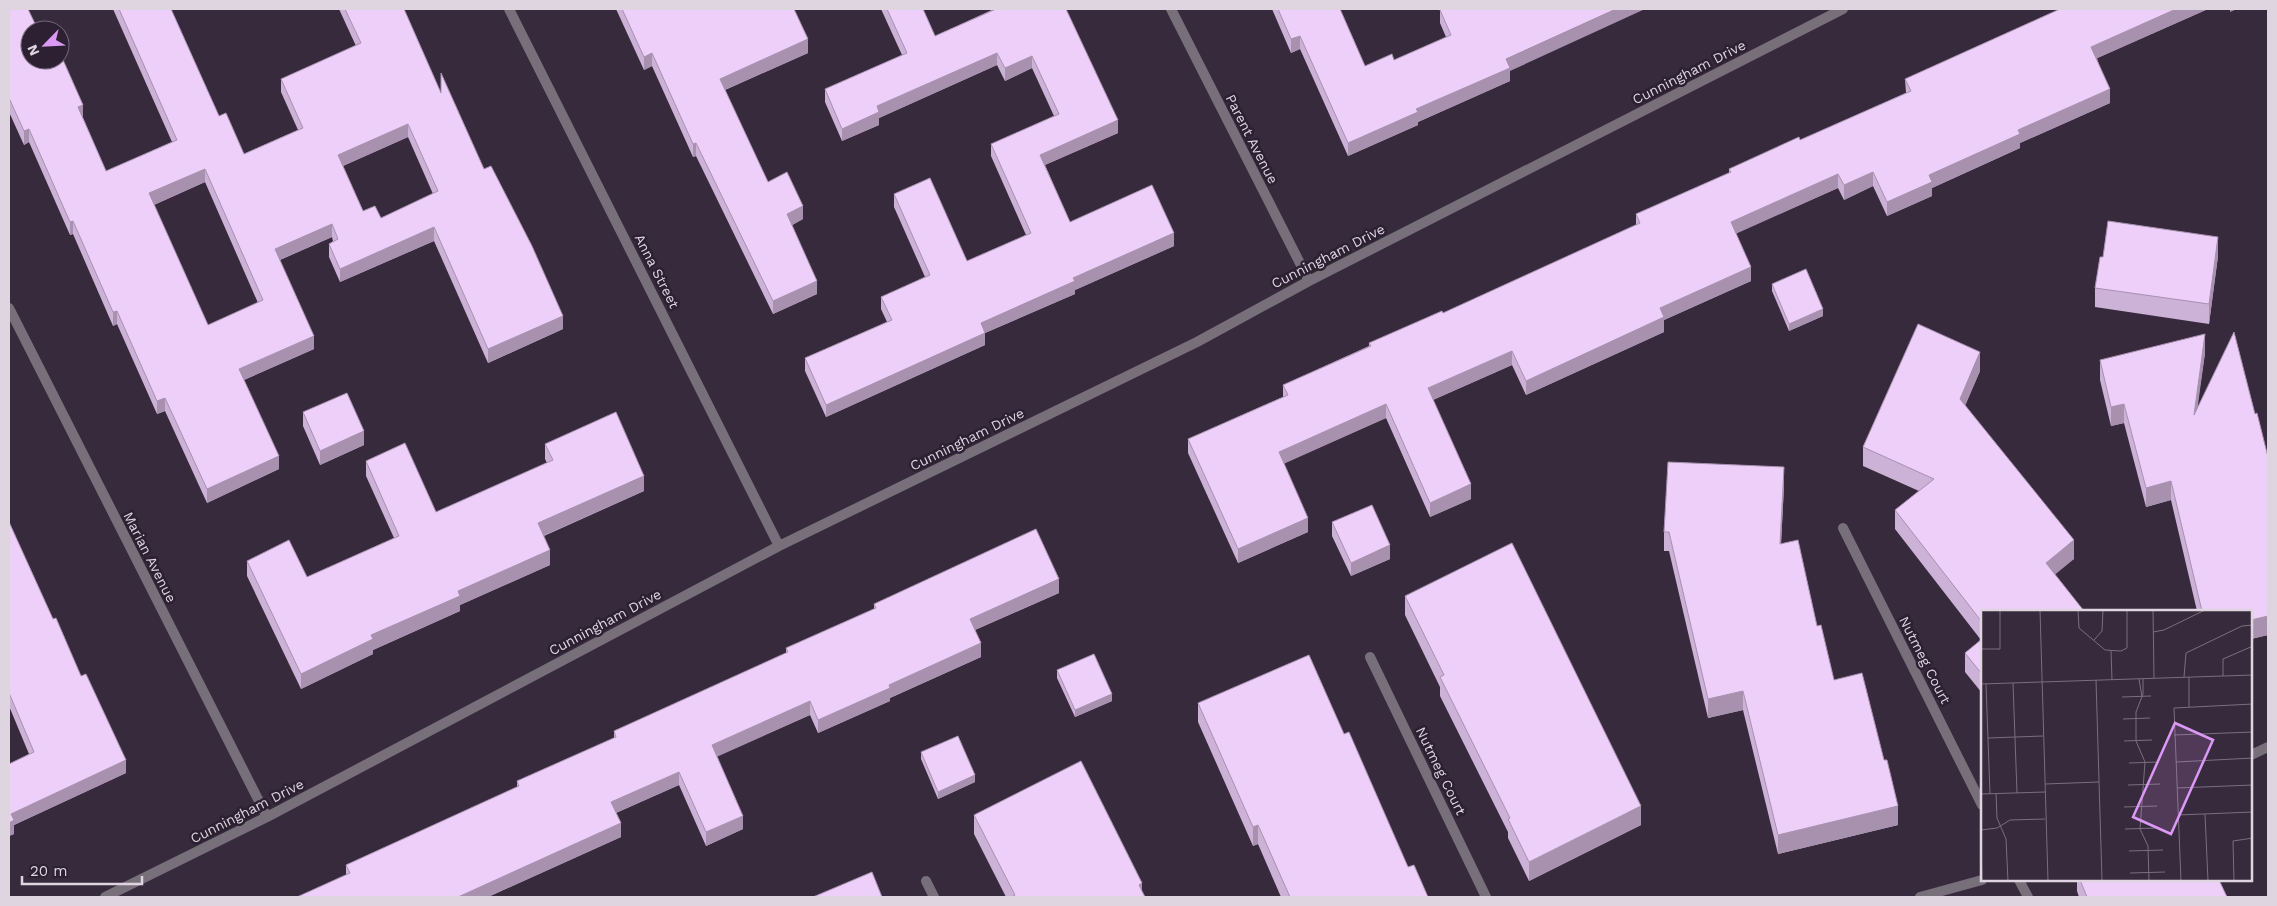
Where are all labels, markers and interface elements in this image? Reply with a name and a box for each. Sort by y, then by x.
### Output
north arrow [20,20,70,70]
street label: Cunningham Drive [1630,37,1748,107]
text: N [24,42,43,58]
street label: Parent Avenue [1223,92,1281,186]
street label: Cunningham Drive [1269,221,1387,291]
street label: Anna Street [631,231,683,311]
street label: Cunningham Drive [907,404,1027,474]
street label: Marian Avenue [120,509,180,605]
street label: Cunningham Drive [546,586,664,658]
inset map [1981,610,2252,881]
street label: Nutmeg Court [1896,614,1954,707]
street label: Nutmeg Court [1413,724,1469,818]
street label: Cunningham Drive [188,776,306,846]
scale bar [22,854,142,886]
text: 20 m [30,862,68,880]

